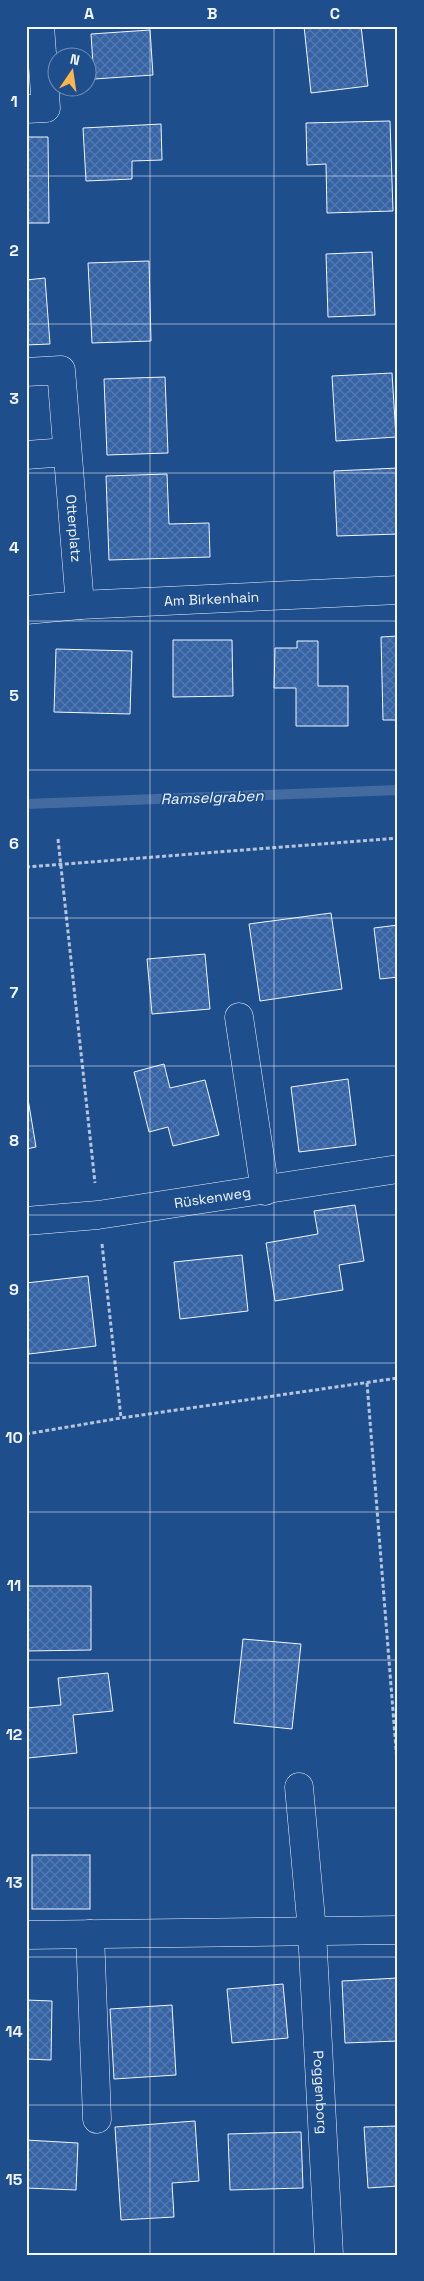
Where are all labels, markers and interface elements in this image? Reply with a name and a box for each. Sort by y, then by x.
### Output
text: A [84,3,94,24]
text: B [207,3,217,24]
text: C [330,3,340,24]
north arrow [48,48,98,98]
text: N [68,50,82,69]
text: 1 [10,91,18,112]
text: 2 [9,240,19,261]
text: 3 [9,388,19,409]
street label: Otterplatz [62,494,86,563]
text: 4 [9,537,19,558]
street label: Am Birkenhain [164,588,260,610]
text: 5 [9,685,19,706]
water label: Ramselgraben [160,786,265,808]
text: 6 [9,833,19,854]
text: 7 [10,982,19,1003]
text: 8 [9,1130,19,1151]
street label: Rüskenweg [173,1183,252,1212]
text: 9 [9,1279,19,1300]
text: 10 [5,1427,23,1448]
text: 11 [7,1575,21,1596]
text: 12 [6,1724,22,1745]
text: 13 [6,1872,23,1893]
text: 14 [5,2021,23,2042]
street label: Poggenborg [309,2050,332,2134]
text: 15 [6,2169,23,2190]

